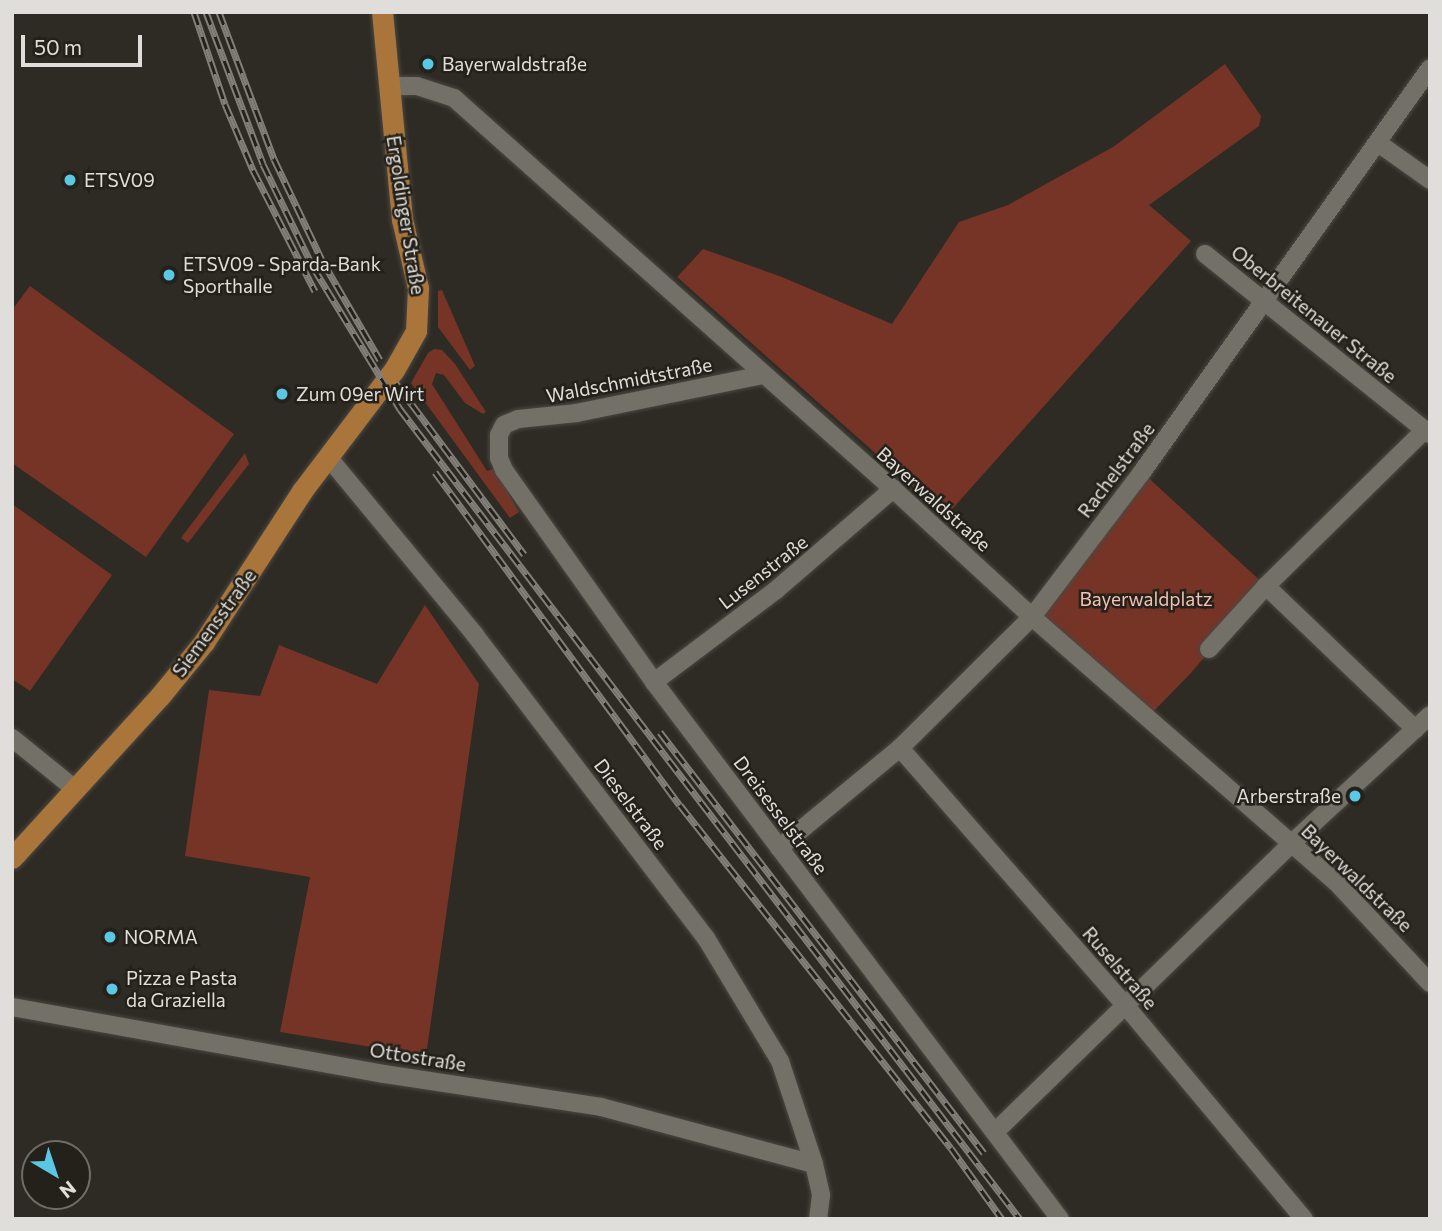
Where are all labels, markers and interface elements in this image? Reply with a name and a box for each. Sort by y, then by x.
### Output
scale bar [24,21,145,65]
text: 50 m [34,34,82,59]
place label: Bayerwaldstraße [442,53,587,75]
marker: Bayerwaldstraße [420,56,436,72]
street label: Ergoldinger Straße [382,134,430,296]
place label: ETSV09 [84,169,155,191]
marker: ETSV09 [62,172,78,188]
street label: Oberbreitenauer Straße [1227,240,1401,388]
place label: ETSV09 - Sparda-Bank Sporthalle [183,253,381,297]
marker: ETSV09 - Sparda-Bank Sporthalle [161,267,177,283]
street label: Waldschmidtstraße [544,353,714,407]
place label: Zum 09er Wirt [296,383,424,405]
marker: Zum 09er Wirt [274,386,290,402]
street label: Rachelstraße [1073,418,1159,522]
street label: Bayerwaldstraße [872,442,996,556]
street label: Lusenstraße [714,530,812,614]
street label: Siemensstraße [167,565,261,681]
park label: Bayerwaldplatz [1079,588,1213,610]
street label: Dreisesselstraße [729,751,833,879]
street label: Dieselstraße [590,754,672,854]
place label: Arberstraße [1237,785,1341,807]
marker: Arberstraße [1347,788,1363,804]
street label: Bayerwaldstraße [1297,819,1417,937]
street label: Ruselstraße [1078,922,1162,1014]
place label: NORMA [124,926,198,948]
marker: NORMA [102,929,118,945]
place label: Pizza e Pasta da Graziella [126,967,237,1011]
marker: Pizza e Pasta da Graziella [104,981,120,997]
street label: Ottostraße [368,1038,468,1076]
north arrow [21,1140,91,1210]
text: N [55,1177,81,1204]

